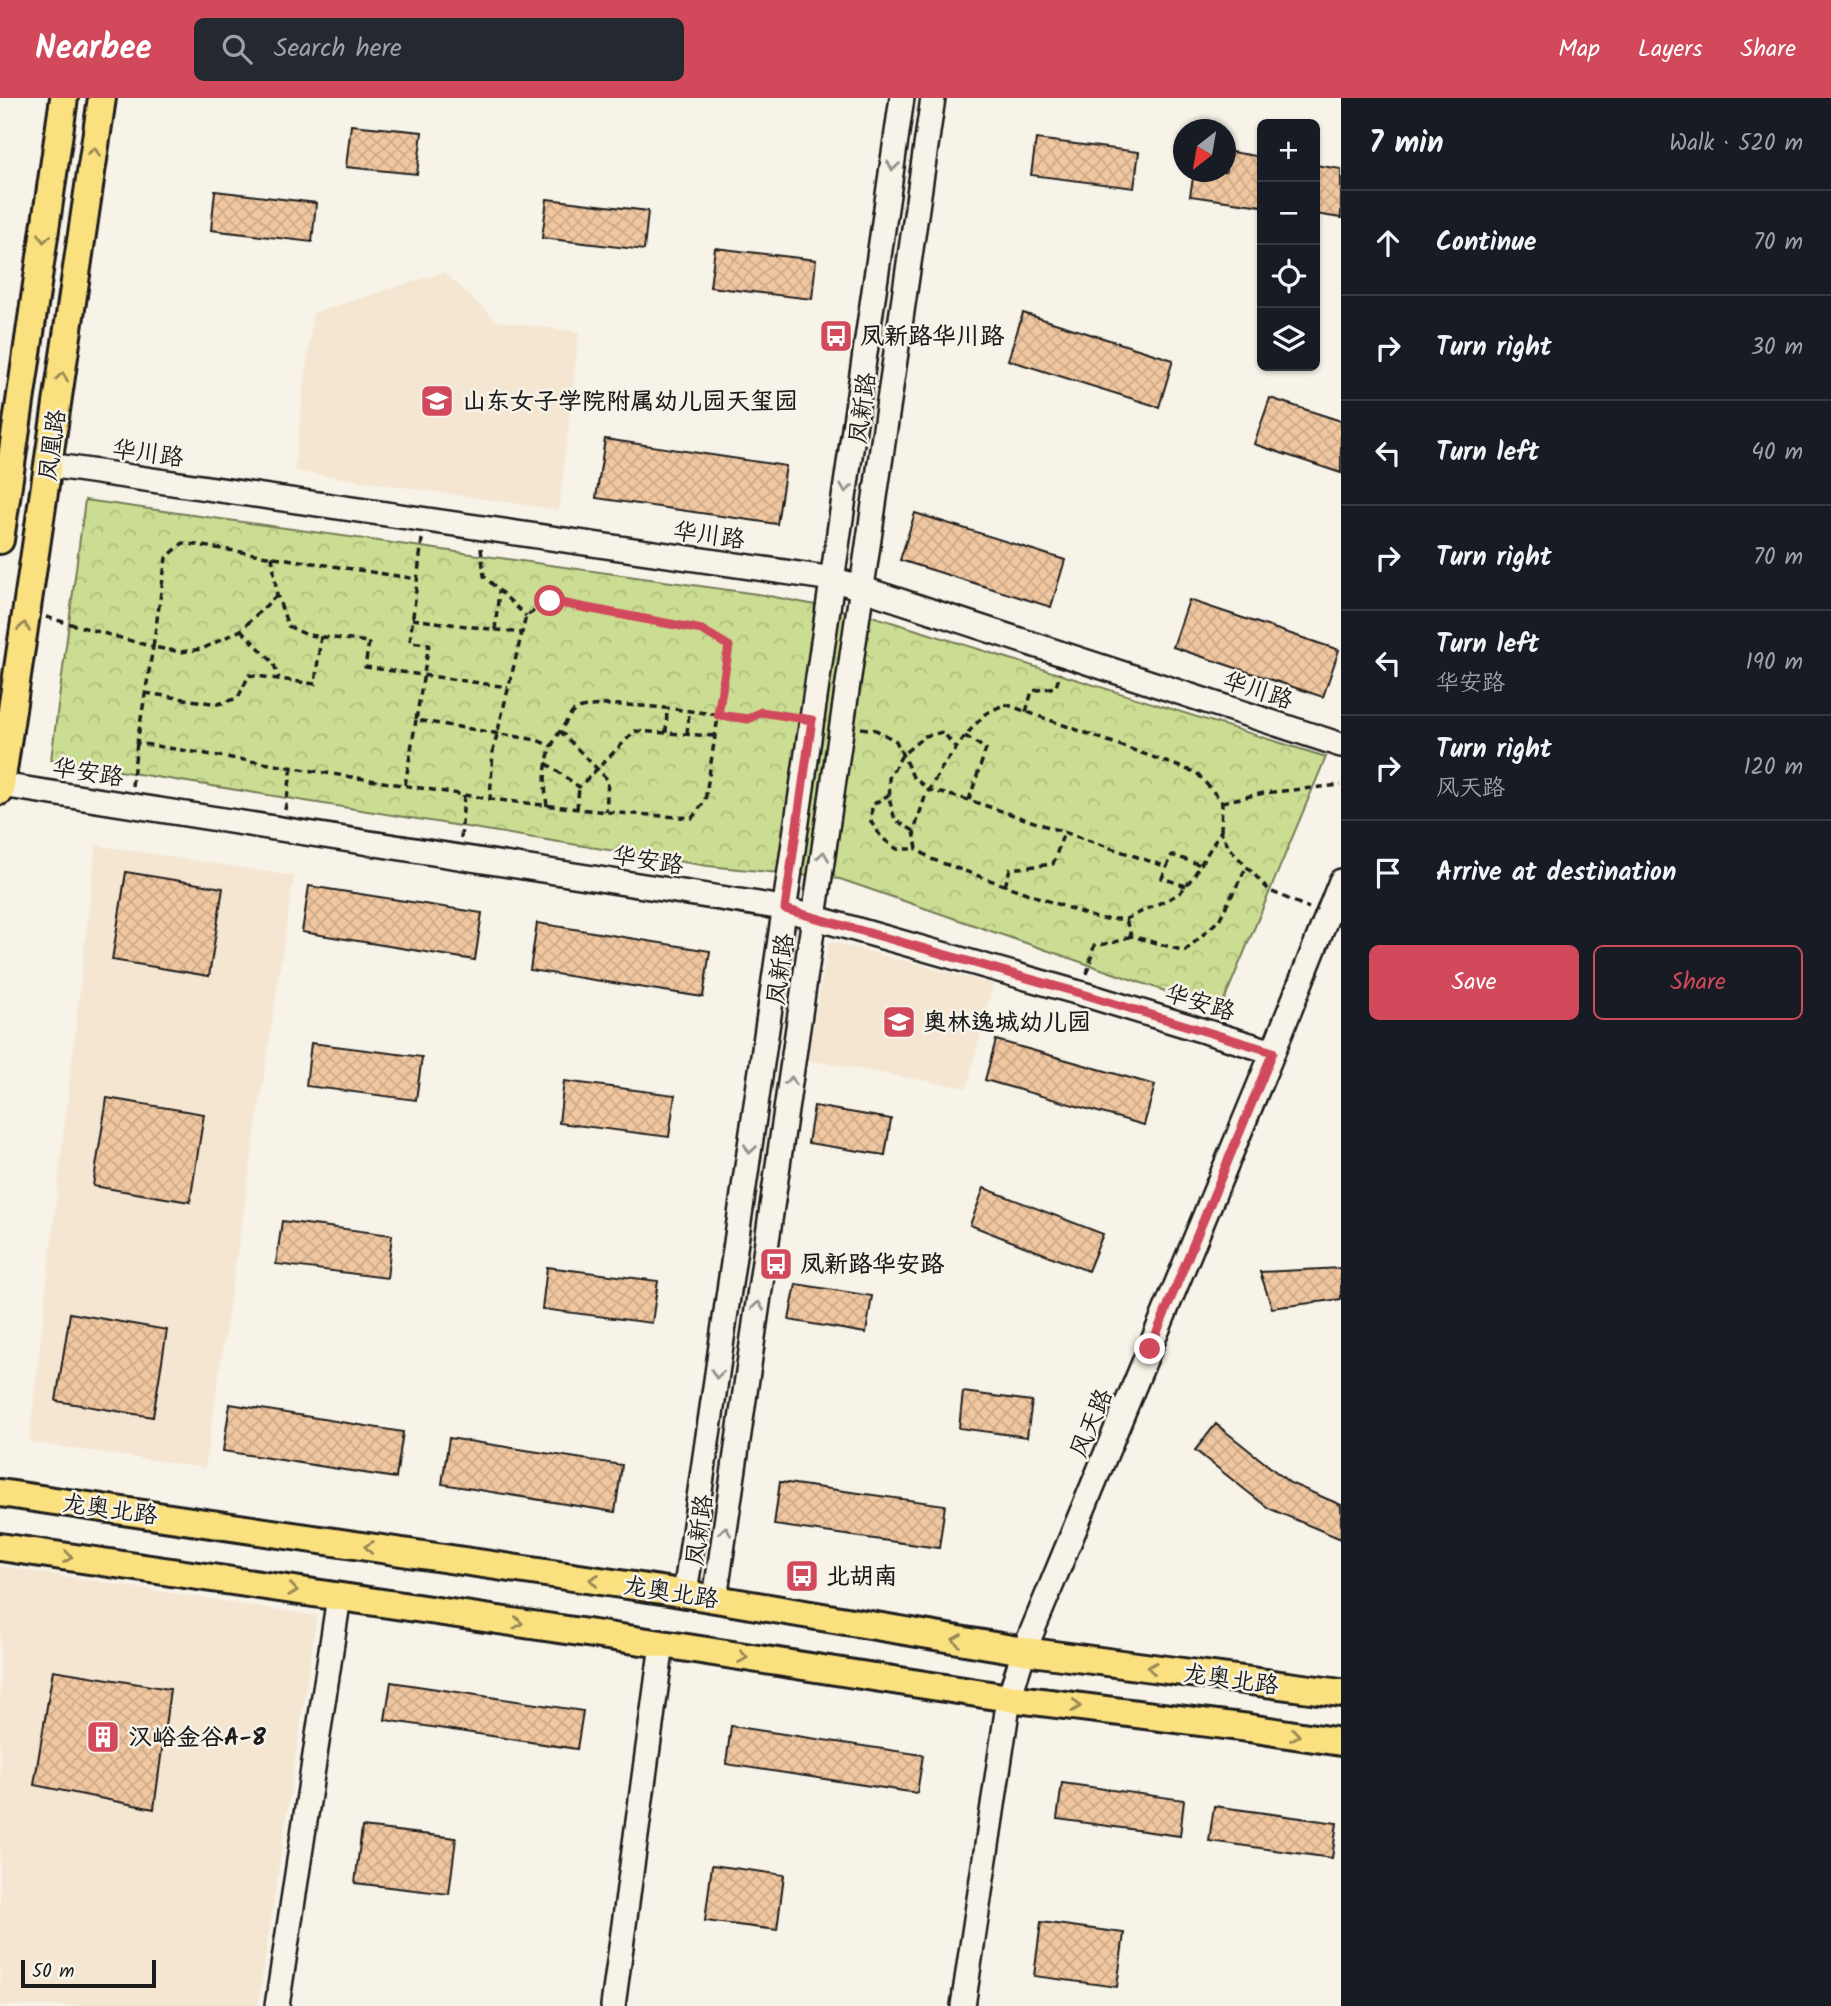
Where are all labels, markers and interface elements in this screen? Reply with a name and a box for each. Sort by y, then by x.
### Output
search box [194,18,684,81]
text: Nearbee [35,23,152,76]
text: Search here [274,28,402,70]
icon: search [218,30,256,68]
text: Map [1558,30,1600,69]
text: Layers [1638,30,1702,69]
text: Share [1740,30,1796,69]
north arrow [1173,119,1236,182]
map controls [1257,119,1320,371]
button: + [1257,119,1320,182]
text: 7 min [1369,120,1444,168]
text: Walk · 520 m [1669,126,1803,162]
one-way arrow [87,146,102,158]
one-way arrow [885,160,900,171]
button: − [1257,182,1320,245]
text: Continue [1436,222,1537,264]
icon: ahead [1369,224,1407,262]
text: 70 m [1753,225,1803,261]
one-way arrow [37,232,52,244]
button: locate [1257,245,1320,308]
button: layers [1257,308,1320,371]
bus stop icon: 凤新路华川路 [817,317,855,355]
place label: 凤新路华川路 [860,318,1005,357]
text: Turn right [1436,327,1552,369]
icon: right [1369,329,1407,367]
text: 30 m [1751,330,1803,366]
street label: 凤新路 [839,370,888,447]
one-way arrow [54,371,69,383]
school or university icon: 山东女子学院附属幼儿园天玺园 [418,382,456,420]
place label: 山东女子学院附属幼儿园天玺园 [462,383,798,422]
street label: 凤凰路 [29,407,78,484]
street label: 华川路 [109,430,186,479]
text: Turn left [1436,432,1539,474]
icon: left [1369,434,1407,472]
text: 40 m [1751,435,1803,471]
one-way arrow [839,482,854,494]
street label: 华川路 [670,512,747,561]
text: Turn right [1436,537,1552,579]
icon: right [1369,539,1407,577]
text: 70 m [1753,540,1803,576]
route start [534,585,565,616]
one-way arrow [17,621,32,632]
text: Turn left [1436,624,1539,666]
icon: left [1369,644,1407,682]
text: 190 m [1746,645,1803,681]
street label: 华川路 [1217,662,1298,721]
text: 华安路 [1436,666,1505,702]
text: Turn right [1436,729,1552,771]
street label: 华安路 [49,749,126,798]
icon: right [1369,749,1407,787]
text: 120 m [1743,750,1803,786]
text: 风天路 [1436,771,1505,807]
street label: 华安路 [609,837,686,886]
one-way arrow [816,850,831,862]
text: Arrive at destination [1436,852,1676,894]
icon: arrive [1369,854,1407,892]
street label: 凤新路 [757,931,806,1008]
button: Save [1369,945,1579,1020]
button: Share [1593,945,1803,1020]
street label: 华安路 [1159,974,1240,1033]
school or university icon: 奥林逸城幼儿园 [880,1003,918,1041]
place label: 奥林逸城幼儿园 [923,1004,1091,1043]
one-way arrow [783,1075,798,1087]
one-way arrow [743,1143,758,1155]
bus stop icon: 凤新路华安路 [757,1245,795,1283]
place label: 凤新路华安路 [800,1246,945,1285]
one-way arrow [750,1300,765,1312]
route end [1134,1333,1165,1364]
one-way arrow [710,1369,725,1380]
street label: 风天路 [1060,1383,1124,1464]
street label: 龙奥北路 [60,1484,160,1536]
street label: 凤新路 [676,1492,725,1569]
one-way arrow [718,1525,733,1537]
one-way arrow [363,1540,375,1555]
one-way arrow [62,1549,73,1564]
bus stop icon: 北胡南 [783,1557,821,1595]
place label: 北胡南 [826,1558,898,1597]
street label: 龙奥北路 [620,1567,721,1620]
one-way arrow [588,1572,600,1587]
one-way arrow [287,1582,299,1597]
one-way arrow [512,1615,524,1630]
one-way arrow [951,1633,963,1648]
one-way arrow [737,1649,749,1664]
street label: 龙奥北路 [1181,1654,1281,1706]
one-way arrow [1146,1661,1158,1676]
one-way arrow [1070,1699,1082,1714]
building icon: 汉峪金谷A-8 [84,1718,122,1756]
place label: 汉峪金谷A-8 [128,1719,267,1758]
one-way arrow [1289,1727,1301,1742]
scale bar [21,1957,156,1989]
text: 50 m [32,1957,74,1987]

